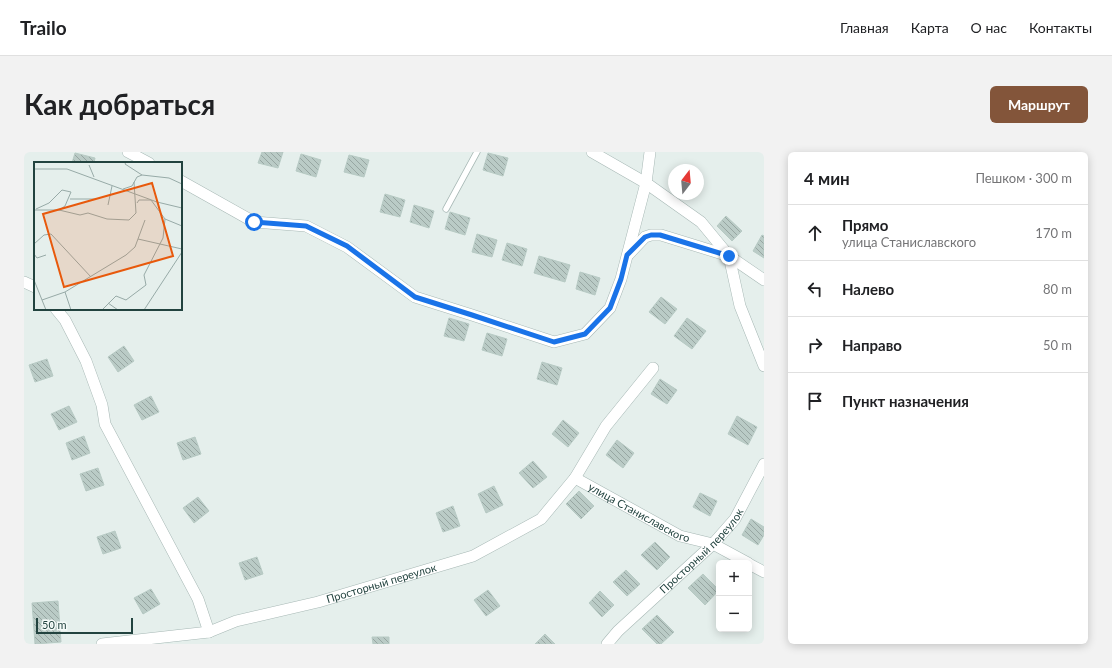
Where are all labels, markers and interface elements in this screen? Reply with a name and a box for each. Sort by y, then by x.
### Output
text: Trailo [20,16,67,39]
text: Главная [840,19,889,36]
text: Карта [911,19,949,36]
text: О нас [971,19,1007,36]
text: Контакты [1029,19,1092,36]
button: Маршрут [990,86,1088,123]
text: Как добраться [24,87,215,121]
inset map [34,162,182,310]
north arrow [668,164,704,200]
text: 4 мин [804,168,850,189]
text: Пешком · 300 m [975,170,1072,186]
route start [245,213,263,231]
text: Прямо [842,216,888,234]
icon: ahead [804,222,826,244]
text: 170 m [1035,225,1072,241]
text: улица Станиславского [842,234,976,250]
route end [720,247,738,265]
icon: left [804,278,826,300]
text: Налево [842,280,894,298]
text: 80 m [1043,281,1072,297]
icon: right [804,334,826,356]
text: Направо [842,336,902,354]
text: 50 m [1043,337,1072,353]
icon: arrive [804,390,826,412]
text: Пункт назначения [842,392,969,410]
street label: улица Станиславского [586,480,691,544]
street label: Просторный переулок [657,506,746,596]
street label: Просторный переулок [325,560,438,605]
map controls [716,560,752,632]
button: + [716,560,752,596]
button: − [716,596,752,632]
scale bar [36,616,133,635]
text: 50 m [42,618,67,631]

